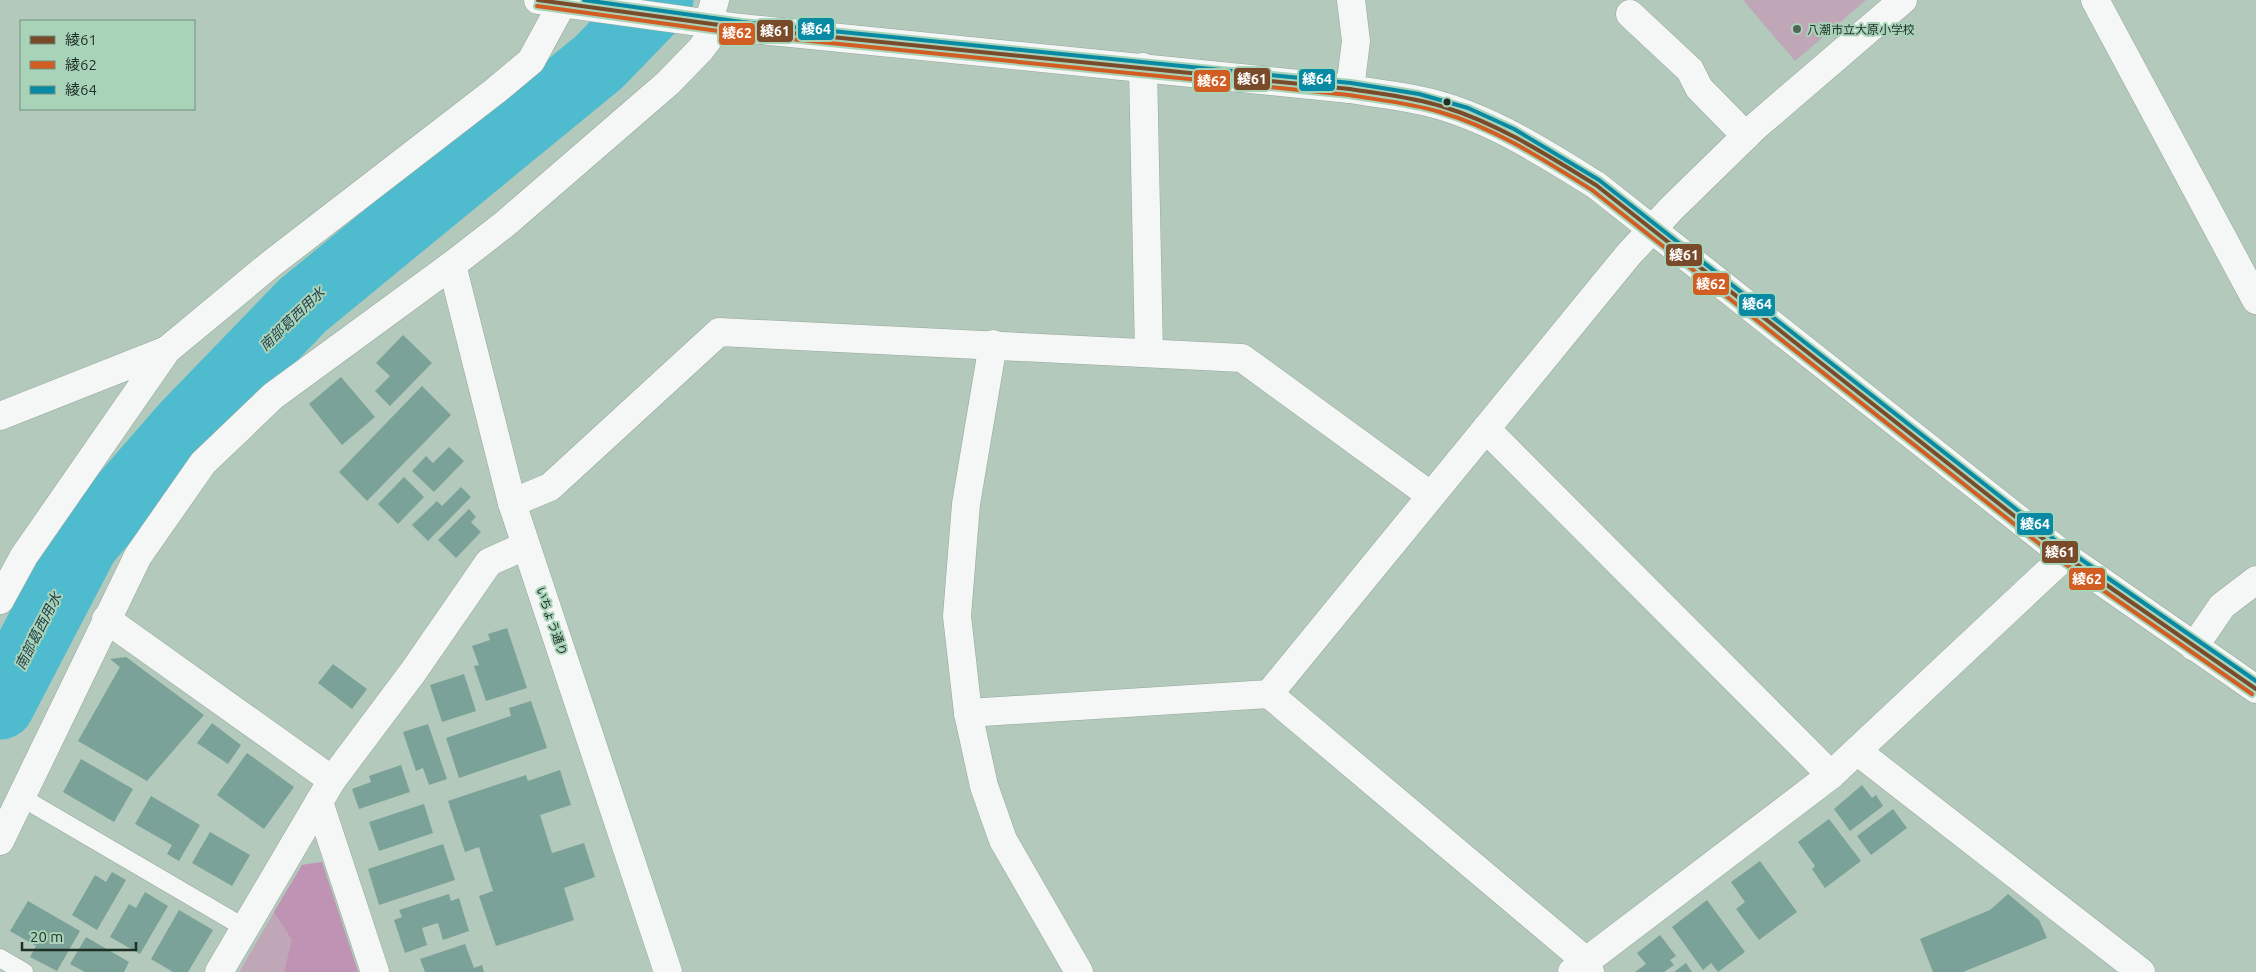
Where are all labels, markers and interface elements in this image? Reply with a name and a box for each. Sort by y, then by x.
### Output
line badge: 綾64 [797,17,835,41]
line badge: 綾61 [756,19,794,43]
legend [20,20,195,110]
text: 綾64 [801,21,831,37]
line badge: 綾62 [718,22,756,46]
text: 綾61 [760,23,790,39]
marker: 八潮市立大原小学校 [1791,23,1803,35]
place label: 八潮市立大原小学校 [1807,23,1915,36]
text: 綾62 [722,25,752,41]
text: 綾61 [65,31,97,48]
text: 綾62 [65,56,97,73]
line badge: 綾61 [1233,67,1271,91]
line badge: 綾64 [1298,68,1336,92]
line badge: 綾62 [1193,69,1231,93]
text: 綾61 [1237,71,1267,87]
text: 綾64 [1302,71,1332,87]
text: 綾62 [1197,73,1227,89]
text: 綾64 [65,81,97,98]
unlabelled marker [1442,97,1452,107]
line badge: 綾61 [1665,243,1703,267]
text: 綾61 [1669,247,1699,263]
line badge: 綾62 [1692,272,1730,296]
text: 綾62 [1696,276,1726,292]
water label: 南部葛西用水 [256,283,329,354]
line badge: 綾64 [1738,293,1776,317]
text: 綾64 [1742,296,1772,312]
line badge: 綾64 [2016,512,2054,536]
text: 綾64 [2020,516,2050,532]
line badge: 綾61 [2041,540,2079,564]
text: 綾61 [2045,544,2075,560]
line badge: 綾62 [2068,567,2106,591]
text: 綾62 [2072,571,2102,587]
street label: いちょう通り [534,585,570,657]
water label: 南部葛西用水 [12,588,65,672]
scale bar [22,920,136,952]
text: 20 m [30,928,63,945]

